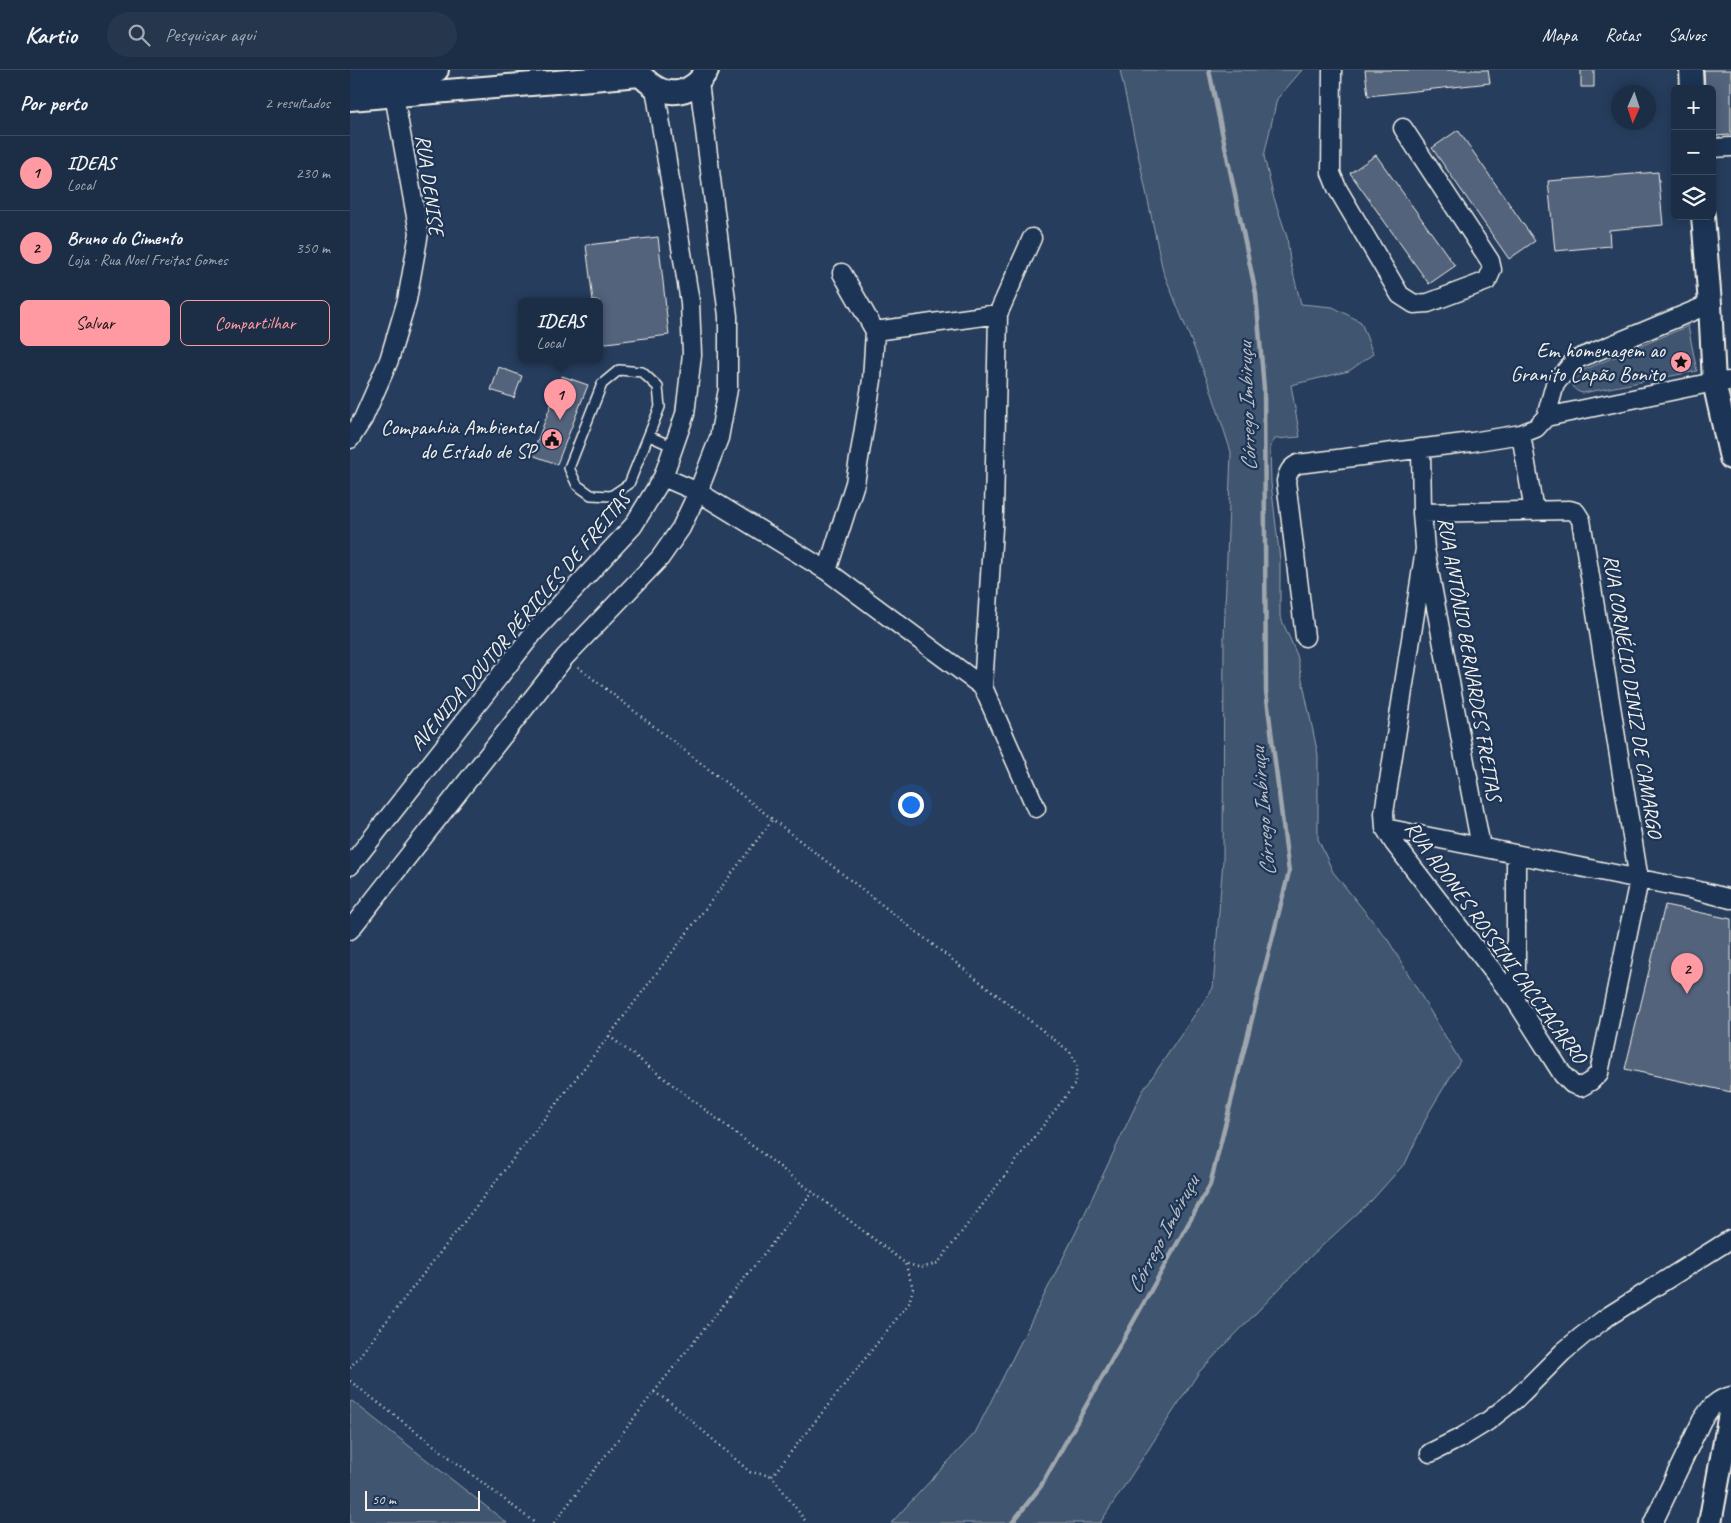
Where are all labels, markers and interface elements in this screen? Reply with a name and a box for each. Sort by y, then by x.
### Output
search box [107,12,457,57]
text: Kartio [25,20,77,50]
icon: search [125,21,153,49]
text: Pesquisar aqui [165,23,255,47]
text: Mapa [1542,24,1577,46]
text: Rotas [1605,24,1640,46]
text: Salvos [1668,24,1706,46]
north arrow [1611,85,1656,130]
map controls [1671,85,1716,220]
button: + [1671,85,1716,130]
text: Por perto [20,90,87,116]
text: 2 resultados [265,93,330,113]
button: − [1671,130,1716,175]
street label: RUA DENISE [410,133,450,239]
text: IDEAS [67,151,115,175]
text: 1 [32,163,40,183]
text: 230 m [296,163,330,183]
text: Local [67,175,94,195]
button: layers [1671,175,1716,220]
text: Bruno do Cimento [67,226,182,250]
text: 2 [32,238,40,258]
text: 350 m [296,238,330,258]
text: Loja · Rua Noel Freitas Gomes [67,250,227,270]
popup [518,298,603,363]
button: Salvar [20,300,170,346]
button: Compartilhar [180,300,330,346]
text: IDEAS [536,309,585,333]
text: Local [536,333,564,353]
place label: Em homenagem ao Granito Capão Bonito [1511,337,1667,387]
water label: Córrego Imbiruçu [1231,338,1263,472]
place icon: Em homenagem ao Granito Capão Bonito [1669,350,1693,374]
pin: 1 [544,379,576,420]
place label: Companhia Ambiental do Estado de SP [381,414,539,464]
public building icon: Companhia Ambiental do Estado de SP [540,427,564,451]
street label: AVENIDA DOUTOR PÉRICLES DE FREITAS [404,484,638,756]
street label: RUA ANTÔNIO BERNARDES FREITAS [1432,515,1508,805]
street label: RUA CORNÉLIO DINIZ DE CAMARGO [1598,553,1669,842]
water label: Córrego Imbiruçu [1243,743,1283,877]
your location [898,792,924,818]
street label: RUA ADONES ROSSINI CACCIACARRO [1399,816,1594,1070]
pin: 2 [1671,953,1703,994]
water label: Córrego Imbiruçu [1120,1168,1207,1298]
scale bar [365,1488,480,1511]
text: 50 m [372,1491,396,1508]

